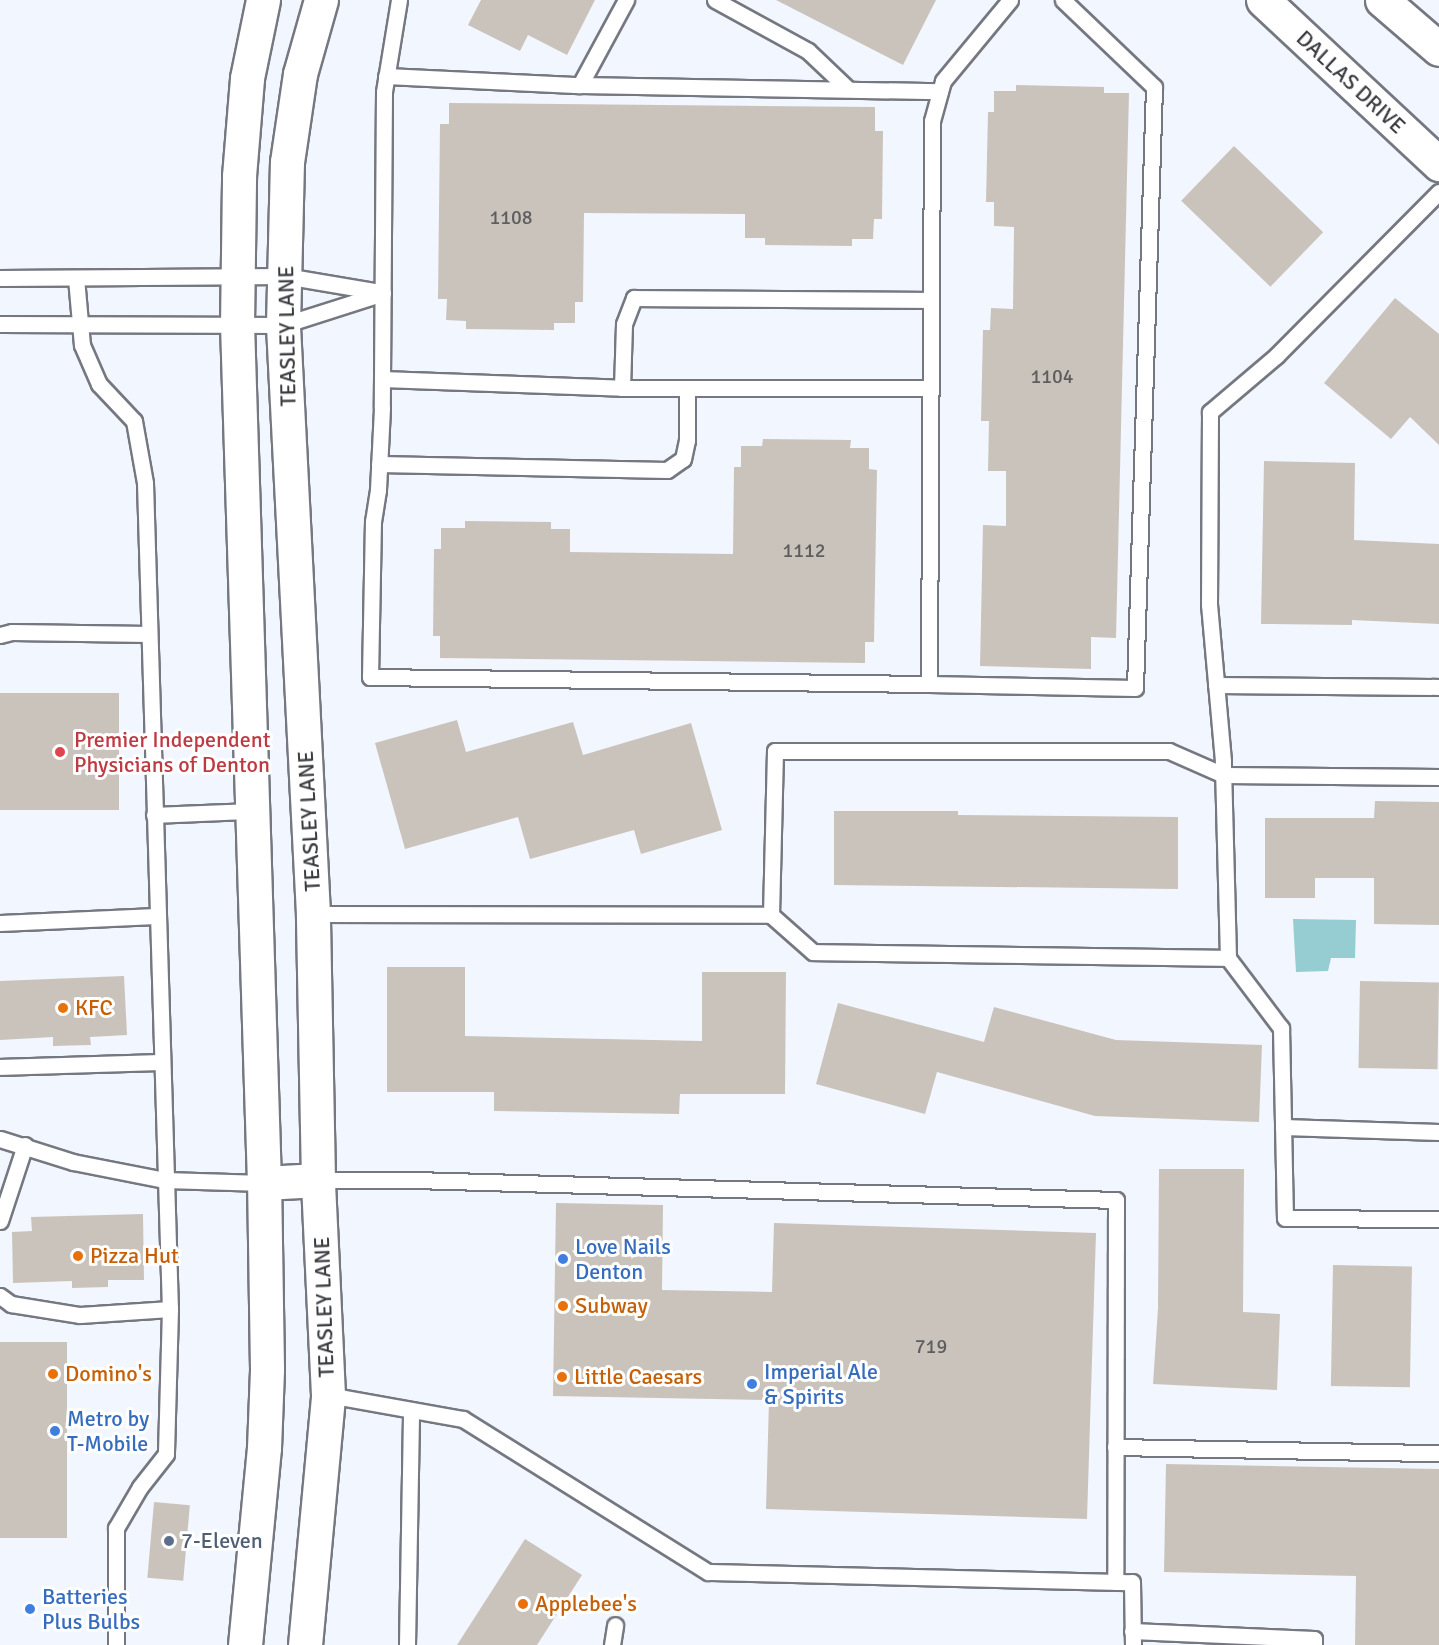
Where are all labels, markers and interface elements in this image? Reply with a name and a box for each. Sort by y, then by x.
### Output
street label: DALLAS DRIVE [1291,25,1411,139]
house number: 1108 [489,205,533,229]
street label: TEASLEY LANE [273,265,301,407]
house number: 1104 [1030,364,1074,388]
house number: 1112 [782,538,826,562]
place label: Premier Independent Physicians of Denton [74,726,270,778]
marker: Premier Independent Physicians of Denton [51,743,69,761]
street label: TEASLEY LANE [292,750,326,892]
place label: KFC [75,995,113,1021]
marker: KFC [56,1001,70,1015]
place label: Love Nails Denton [575,1233,671,1284]
street label: TEASLEY LANE [308,1236,340,1378]
place label: Pizza Hut [90,1243,179,1269]
marker: Pizza Hut [71,1249,85,1263]
marker: Love Nails Denton [556,1252,570,1266]
place label: Subway [575,1293,648,1319]
marker: Subway [556,1299,570,1313]
house number: 719 [915,1334,947,1358]
place label: Imperial Ale & Spirits [764,1358,878,1410]
place label: Domino's [65,1361,152,1387]
place label: Little Caesars [574,1364,702,1390]
marker: Domino's [46,1367,60,1381]
marker: Little Caesars [555,1370,569,1384]
marker: Imperial Ale & Spirits [745,1377,759,1391]
place label: Metro by T-Mobile [67,1405,149,1456]
marker: Metro by T-Mobile [48,1424,62,1438]
place label: 7-Eleven [181,1528,263,1554]
marker: 7-Eleven [162,1534,176,1548]
place label: Batteries Plus Bulbs [42,1583,140,1634]
place label: Applebee's [535,1591,637,1617]
marker: Applebee's [516,1597,530,1611]
marker: Batteries Plus Bulbs [23,1602,37,1616]

